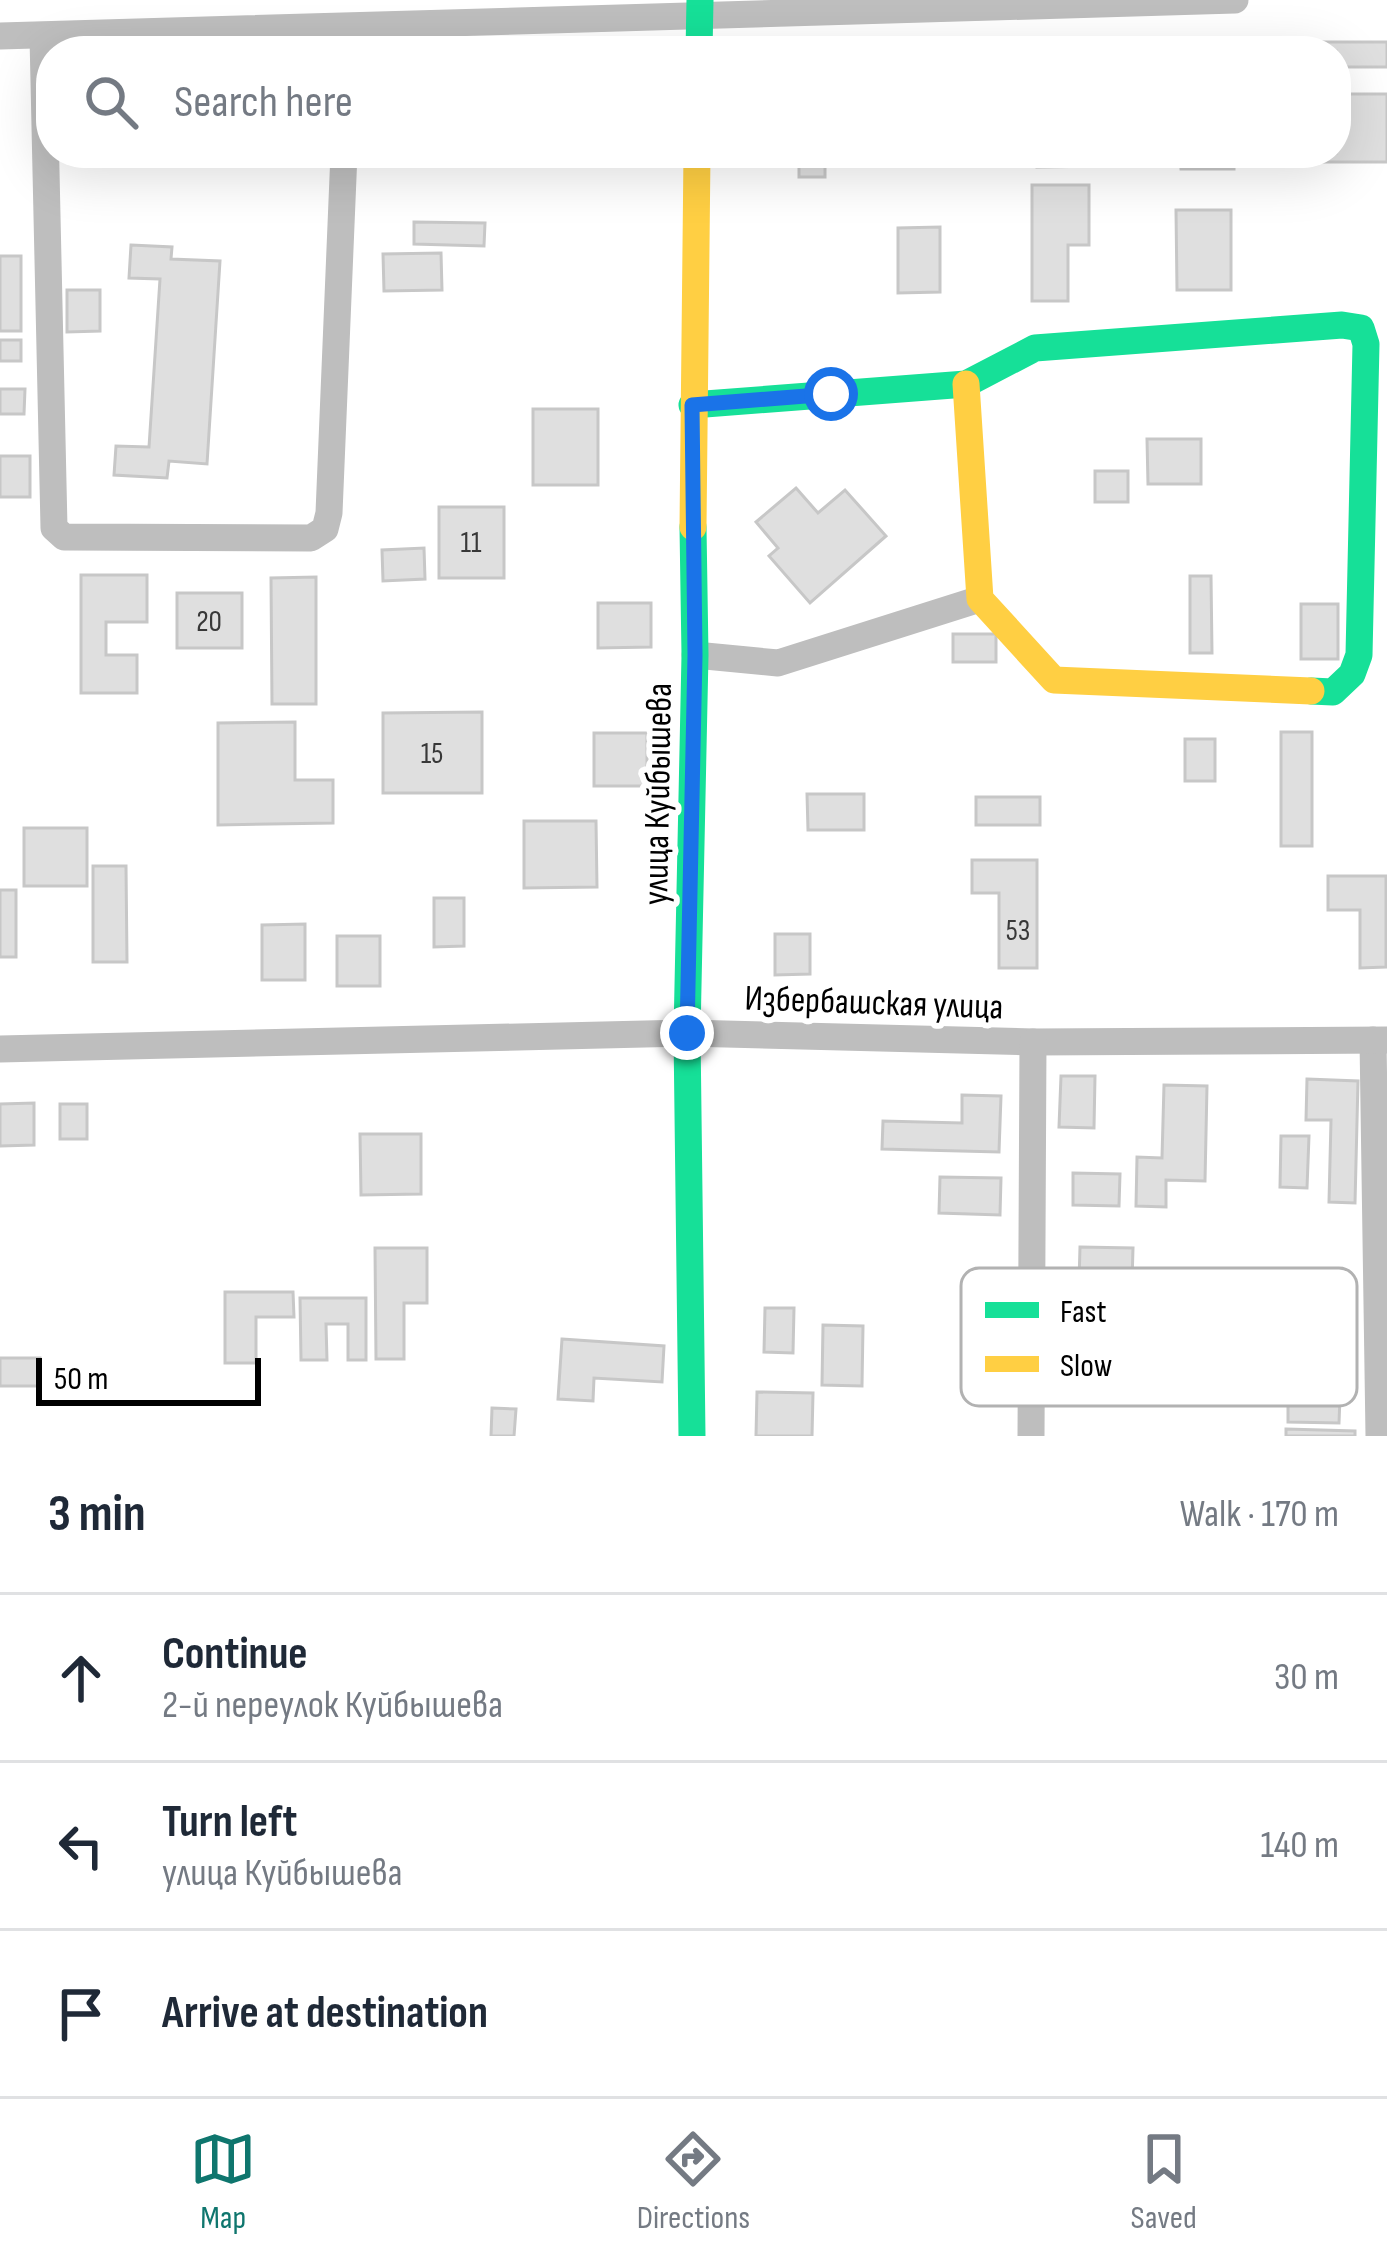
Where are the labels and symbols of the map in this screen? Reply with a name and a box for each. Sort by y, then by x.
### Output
route start [804,367,858,421]
house number: 11 [461,525,482,561]
house number: 20 [196,604,222,640]
street label: улица Куйбышева [635,683,682,905]
house number: 15 [421,736,443,772]
house number: 53 [1006,913,1030,949]
street label: Избербашская улица [744,977,1004,1030]
route end [660,1006,714,1060]
legend [961,1268,1357,1406]
text: Fast [1060,1292,1107,1332]
text: Slow [1060,1346,1112,1386]
scale bar [36,1352,261,1405]

